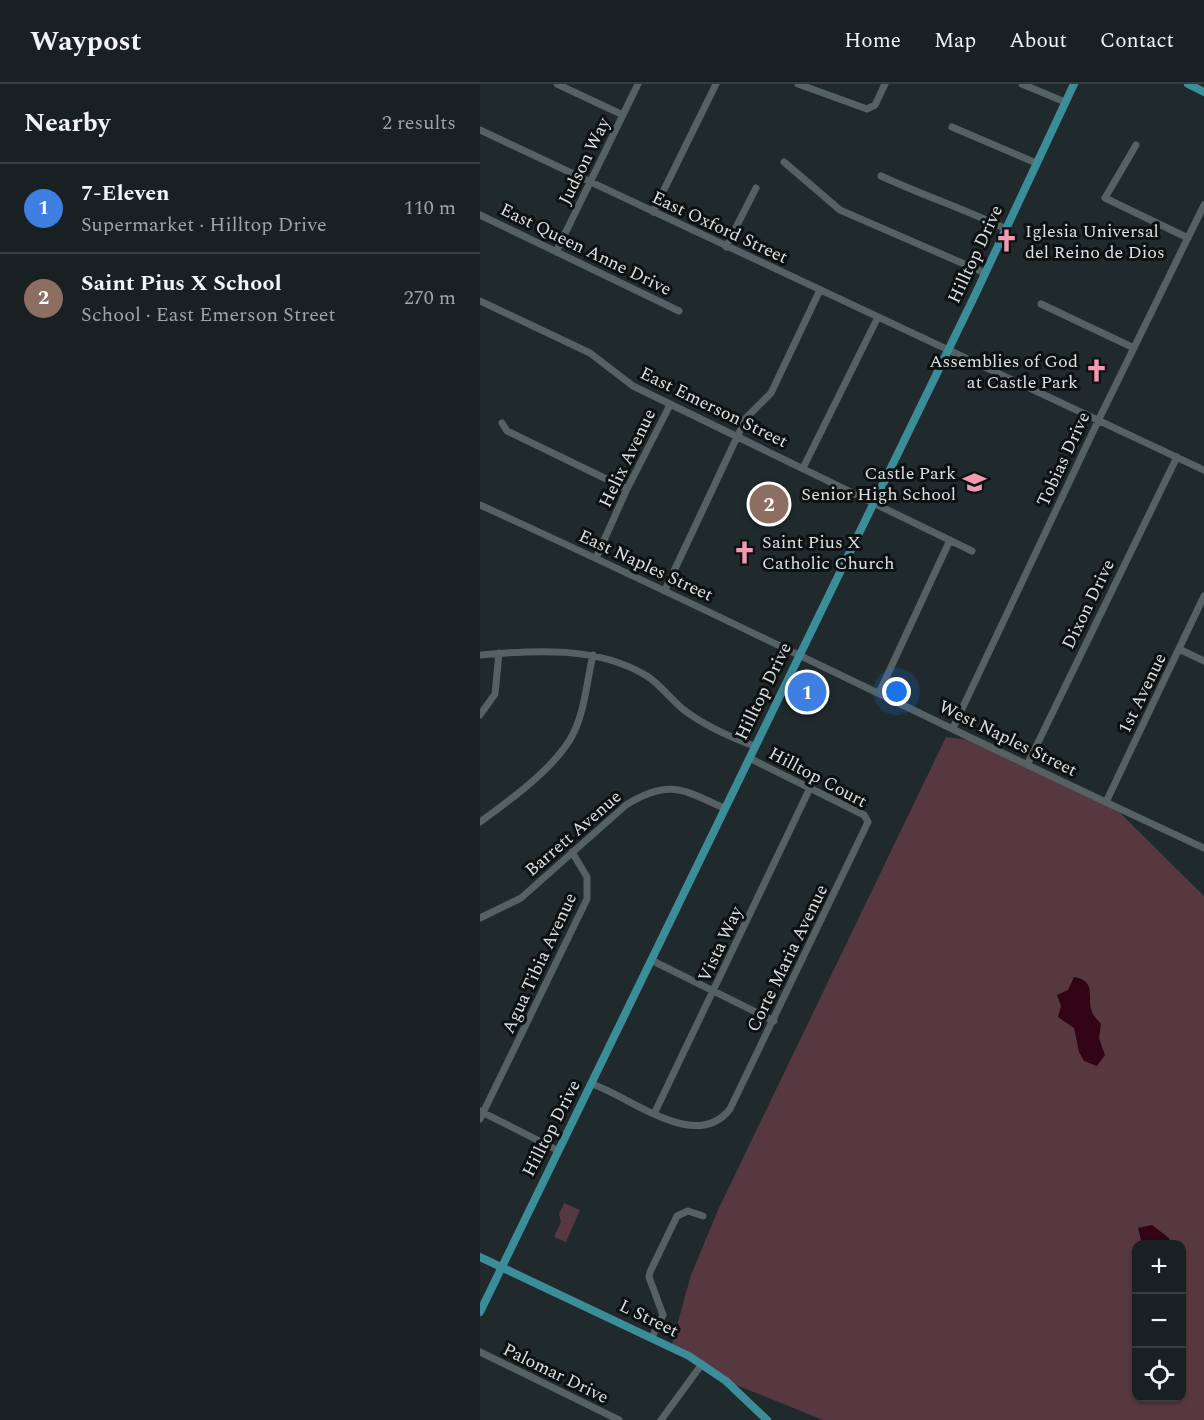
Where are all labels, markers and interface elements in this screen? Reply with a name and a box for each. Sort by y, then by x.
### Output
text: Waypost [30,20,141,63]
text: Home [844,25,901,57]
text: Map [934,25,976,57]
text: About [1009,25,1067,57]
text: Contact [1100,25,1174,57]
text: Nearby [24,103,110,143]
text: 2 results [382,108,456,138]
street label: Judson Way [552,112,618,209]
text: 7-Eleven [81,177,170,210]
street label: East Oxford Street [647,184,792,271]
text: 1 [38,193,49,223]
text: 110 m [404,193,456,223]
street label: East Queen Anne Drive [495,196,676,303]
street label: Hilltop Drive [941,201,1010,308]
text: Supermarket · Hilltop Drive [81,210,327,240]
place label: Iglesia Universal del Reino de Dios [1025,218,1165,266]
church icon: Iglesia Universal del Reino de Dios [994,228,1020,254]
text: Saint Pius X School [81,267,282,300]
text: 2 [38,283,49,313]
text: 270 m [404,283,456,313]
text: School · East Emerson Street [81,300,336,330]
place label: Assemblies of God at Castle Park [929,348,1078,396]
church icon: Assemblies of God at Castle Park [1083,358,1109,384]
street label: East Emerson Street [635,360,792,455]
street label: Helix Avenue [592,404,663,512]
street label: Tobias Drive [1030,407,1097,511]
place label: Castle Park Senior High School [801,460,956,508]
school or university icon: Castle Park Senior High School [961,470,987,496]
pin: 2 [750,482,788,526]
street label: East Naples Street [574,522,718,608]
place label: Saint Pius X Catholic Church [762,529,894,577]
church icon: Saint Pius X Catholic Church [731,539,757,565]
street label: Dixon Drive [1055,555,1122,654]
street label: Hilltop Drive [728,638,799,745]
street label: 1st Avenue [1111,648,1174,738]
pin: 1 [788,670,826,714]
your location [882,677,911,706]
street label: West Naples Street [934,693,1082,784]
street label: Hilltop Court [764,740,872,815]
street label: Barrett Avenue [519,784,628,883]
street label: Corte Maria Avenue [740,880,835,1037]
street label: Agua Tibia Avenue [495,888,584,1038]
street label: Vista Way [691,901,750,987]
street label: Hilltop Drive [515,1075,587,1181]
map controls [1132,1240,1186,1402]
button: + [1132,1240,1186,1294]
street label: L Street [615,1292,683,1344]
button: − [1132,1294,1186,1348]
street label: Palomar Drive [498,1336,613,1411]
button: locate [1132,1348,1186,1402]

